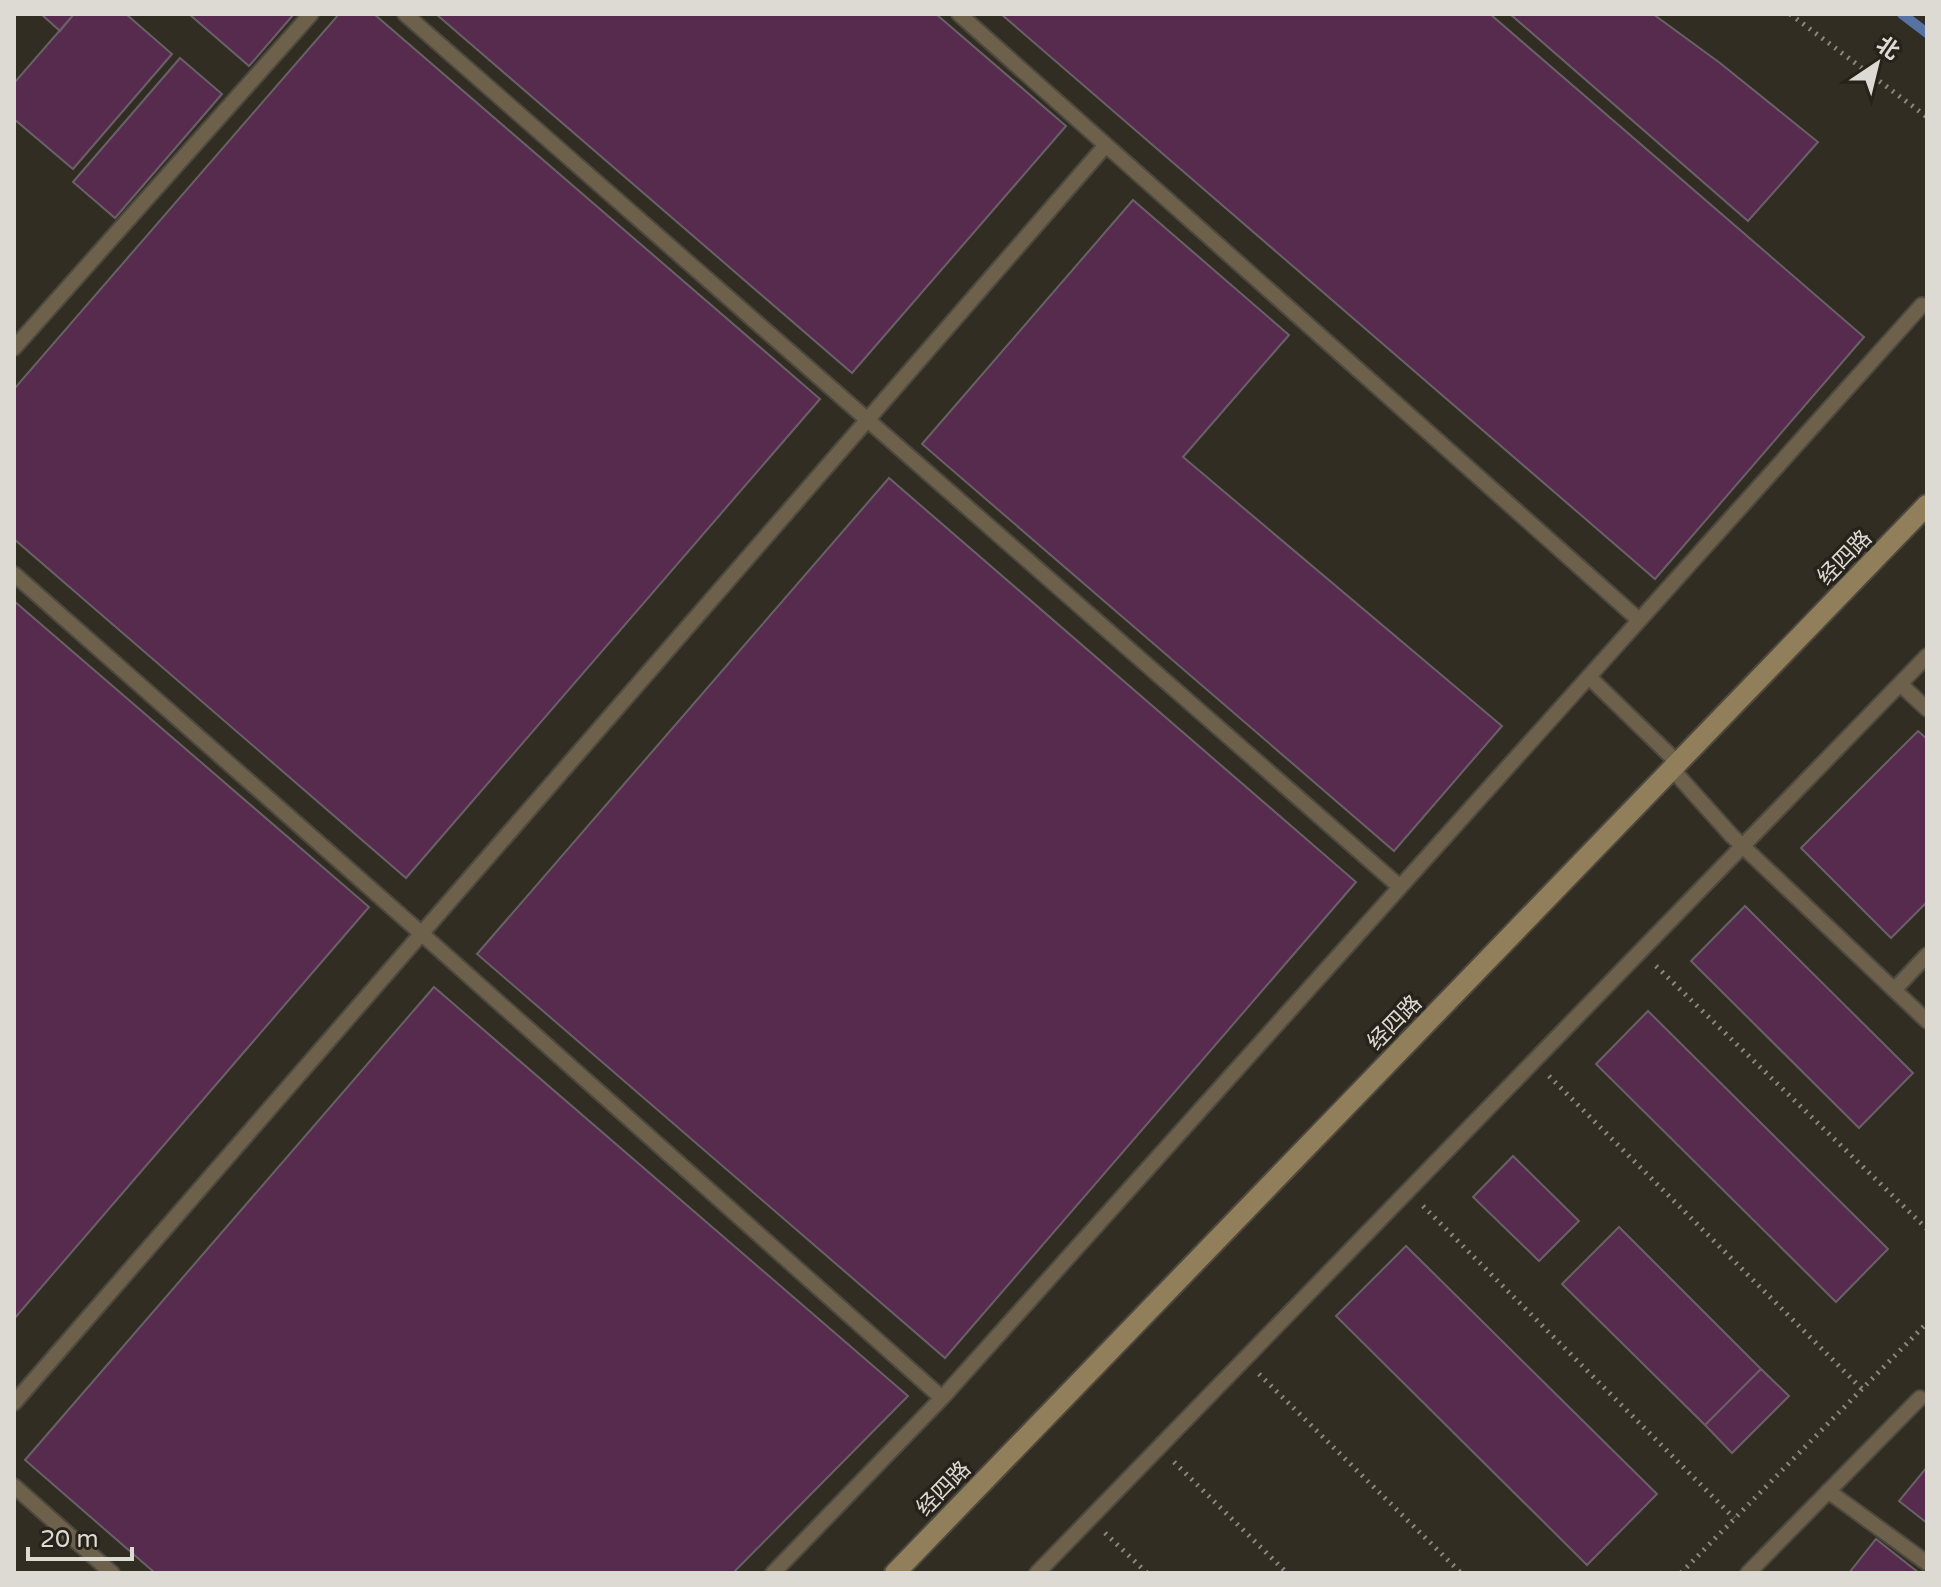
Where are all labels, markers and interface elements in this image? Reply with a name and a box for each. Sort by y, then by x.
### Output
north arrow [1837,24,1917,104]
text: 北 [1871,31,1904,65]
street label: 经四路 [1812,525,1877,590]
street label: 经四路 [1362,990,1427,1055]
street label: 经四路 [911,1456,976,1521]
scale bar [28,1511,132,1561]
text: 20 m [40,1525,98,1554]

